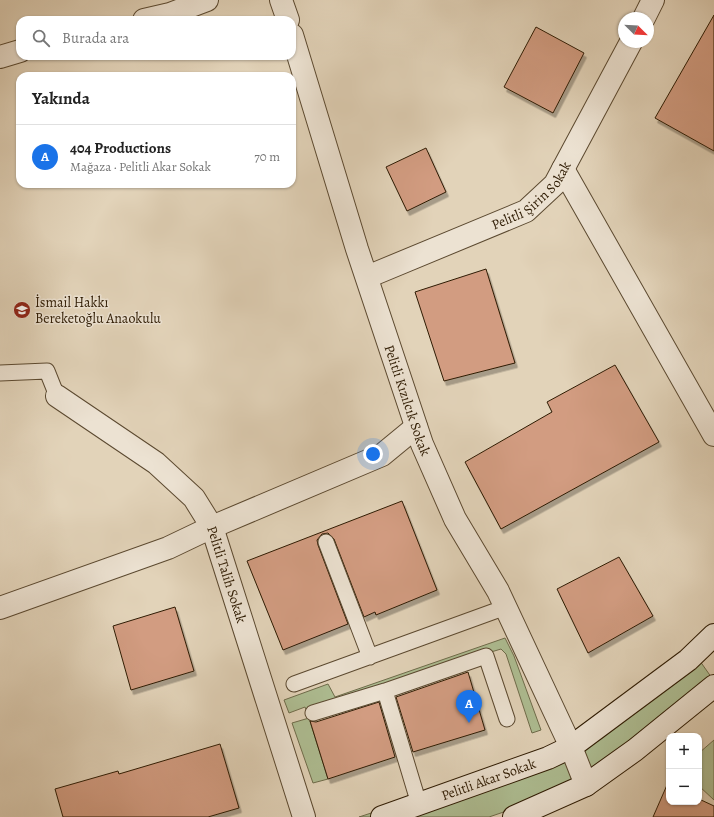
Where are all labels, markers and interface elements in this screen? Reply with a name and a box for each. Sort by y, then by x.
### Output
north arrow [618,12,654,48]
search box [16,16,296,60]
icon: search [30,27,52,49]
text: Burada ara [62,28,129,48]
text: Yakında [32,87,90,110]
text: 404 Productions [70,138,171,158]
text: A [41,148,49,165]
text: 70 m [254,148,280,165]
text: Mağaza · Pelitli Akar Sokak [70,158,211,175]
street label: Pelitli Şirin Sokak [489,158,575,234]
place label: İsmail Hakkı Bereketoğlu Anaokulu [35,293,161,328]
school or university icon: İsmail Hakkı Bereketoğlu Anaokulu [12,300,32,320]
street label: Pelitli Kızılcık Sokak [380,342,435,459]
your location [363,444,383,464]
street label: Pelitli Talih Sokak [202,523,251,626]
pin: A [456,690,482,723]
map controls [666,733,702,805]
button: + [666,733,702,769]
street label: Pelitli Akar Sokak [439,754,539,805]
button: − [666,769,702,805]

